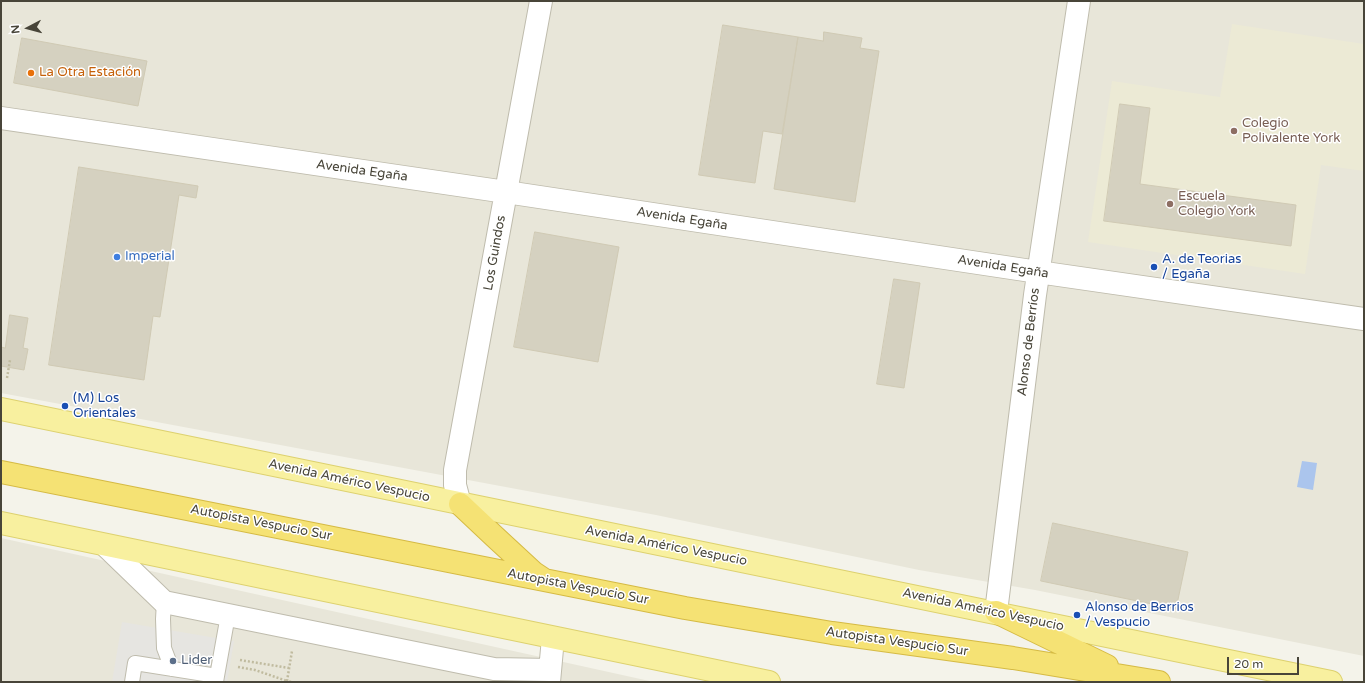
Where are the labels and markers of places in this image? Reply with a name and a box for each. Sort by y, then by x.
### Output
place label: La Otra Estación [39,65,141,81]
marker: La Otra Estación [26,68,36,78]
place label: Colegio Polivalente York [1242,116,1340,147]
marker: Colegio Polivalente York [1229,126,1239,136]
place label: Escuela Colegio York [1178,189,1255,220]
marker: Escuela Colegio York [1165,199,1175,209]
place label: Imperial [125,249,175,265]
marker: Imperial [112,252,122,262]
place label: A. de Teorias / Egaña [1162,252,1242,283]
marker: A. de Teorias / Egaña [1149,262,1159,272]
place label: (M) Los Orientales [73,391,136,422]
marker: (M) Los Orientales [60,401,70,411]
place label: Alonso de Berrios / Vespucio [1085,600,1194,631]
marker: Alonso de Berrios / Vespucio [1072,610,1082,620]
place label: Lider [181,653,212,669]
marker: Lider [168,656,178,666]

